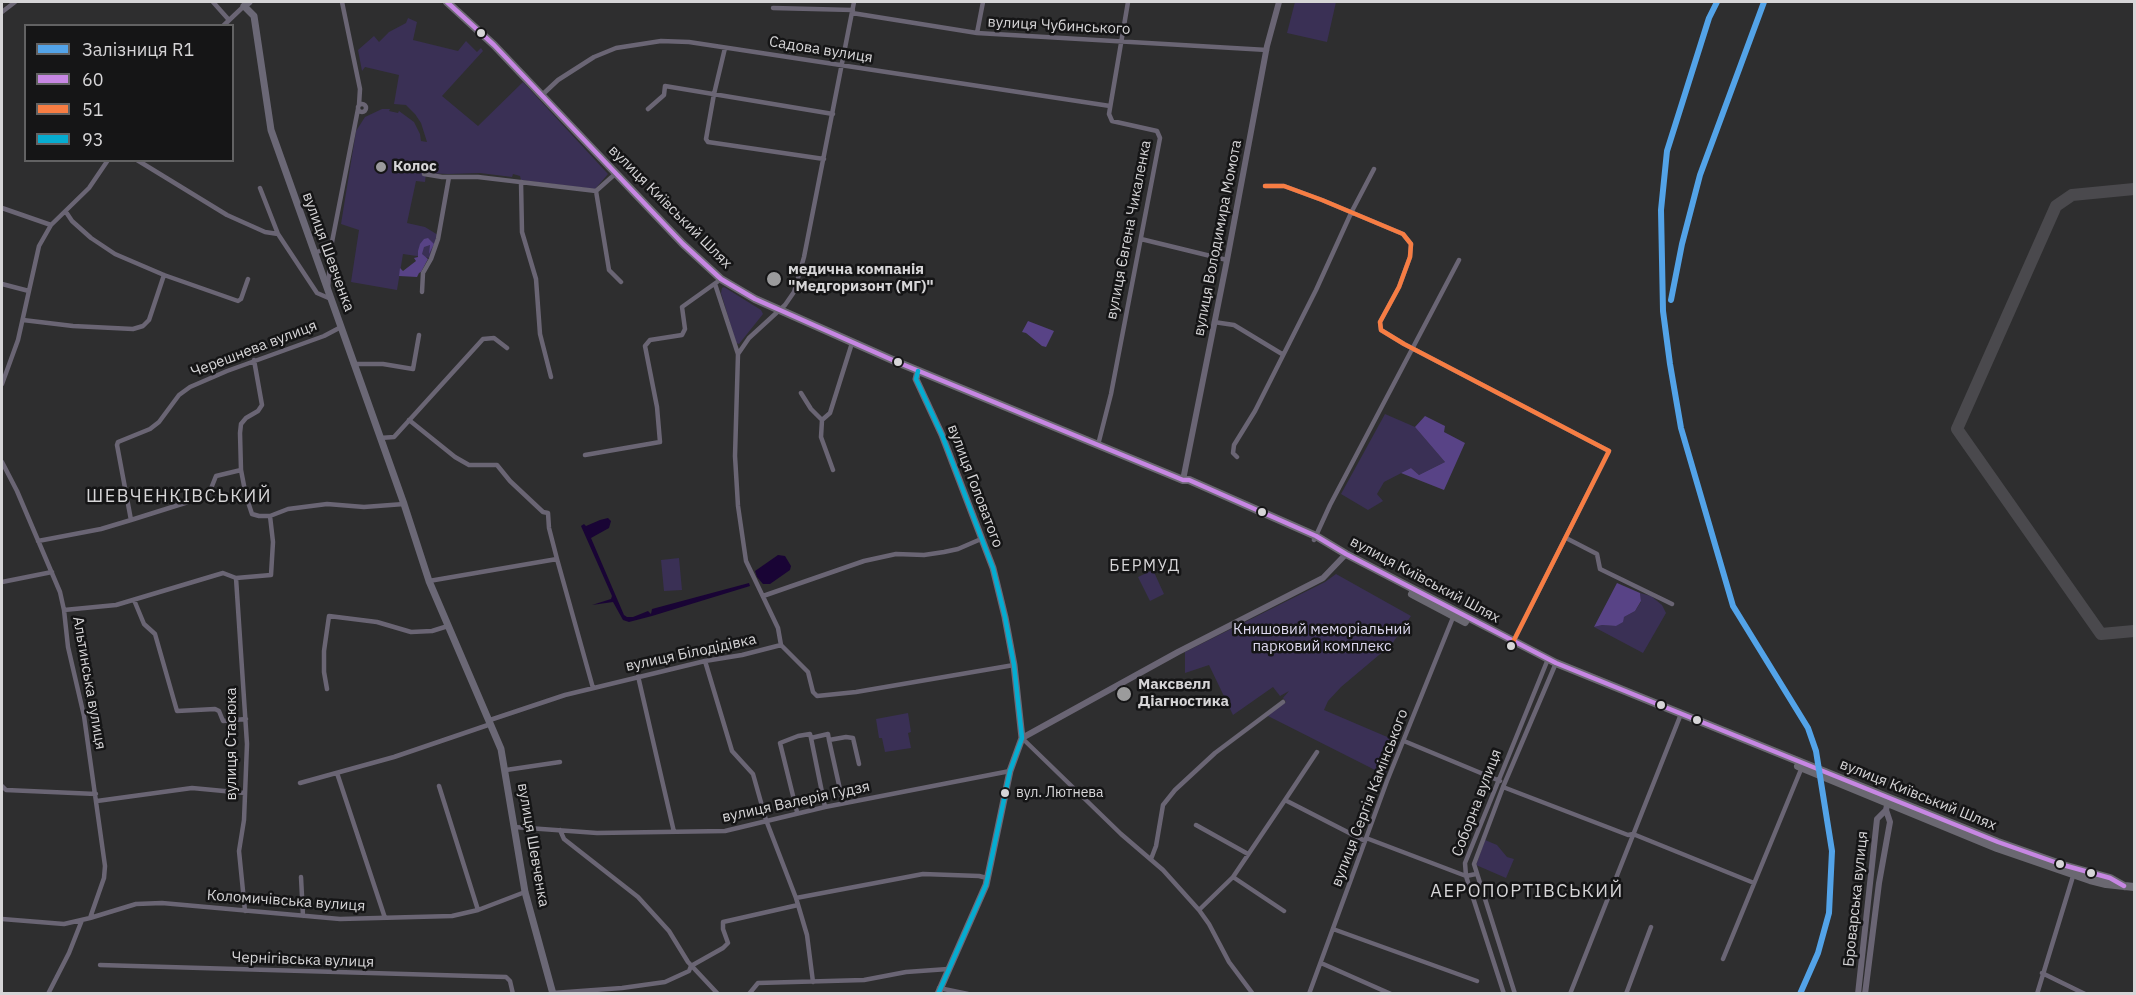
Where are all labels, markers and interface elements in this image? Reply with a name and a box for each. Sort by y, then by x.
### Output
street label: вулиця Чубинського [987,13,1131,39]
legend [24,24,234,162]
unlabelled marker [475,27,487,39]
street label: Садова вулиця [768,33,874,67]
text: Залізниця R1 [82,38,194,61]
text: 60 [82,68,104,91]
text: 51 [82,98,104,121]
text: 93 [82,128,104,151]
street label: вулиця Володимира Момота [1190,138,1246,338]
street label: вулиця Євгена Чикаленка [1103,139,1155,321]
street label: вулиця Київський Шлях [604,141,736,273]
place label: Колос [393,158,437,176]
marker: Колос [374,160,388,174]
street label: вулиця Шевченка [298,190,358,314]
place label: медична компанія "Медгоризонт (МГ)" [788,261,934,296]
marker: медична компанія "Медгоризонт (МГ)" [765,270,783,288]
street label: Черешнева вулиця [188,317,320,381]
unlabelled marker [892,356,904,368]
street label: вулиця Головатого [943,422,1007,550]
district label: ШЕВЧЕНКІВСЬКИЙ [86,486,272,508]
unlabelled marker [1256,506,1268,518]
street label: вулиця Київський Шлях [1347,533,1503,627]
district label: БЕРМУД [1109,556,1181,576]
street label: Альтинська вулиця [68,615,110,751]
park label: Книшовий меморіальний парковий комплекс [1233,621,1411,656]
street label: вулиця Білодідівка [624,630,758,676]
unlabelled marker [1505,640,1517,652]
place label: Максвелл Діагностика [1138,676,1229,711]
marker: Максвелл Діагностика [1115,685,1133,703]
street label: вулиця Стасюка [223,688,241,800]
unlabelled marker [1655,699,1667,711]
street label: вулиця Сергія Камінського [1328,707,1412,889]
unlabelled marker [1691,714,1703,726]
street label: Соборна вулиця [1448,747,1506,859]
street label: вулиця Київський Шлях [1837,755,1999,835]
street label: вулиця Валерія Гудзя [720,778,872,826]
street label: вулиця Шевченка [513,782,553,908]
place label: вул. Лютнева [1016,785,1104,801]
marker: вул. Лютнева [999,787,1011,799]
street label: Броварська вулиця [1840,830,1872,968]
unlabelled marker [2054,858,2066,870]
unlabelled marker [2085,867,2097,879]
district label: АЕРОПОРТІВСЬКИЙ [1430,881,1624,903]
street label: Коломичівська вулиця [206,886,366,916]
street label: Чернігівська вулиця [231,949,375,971]

